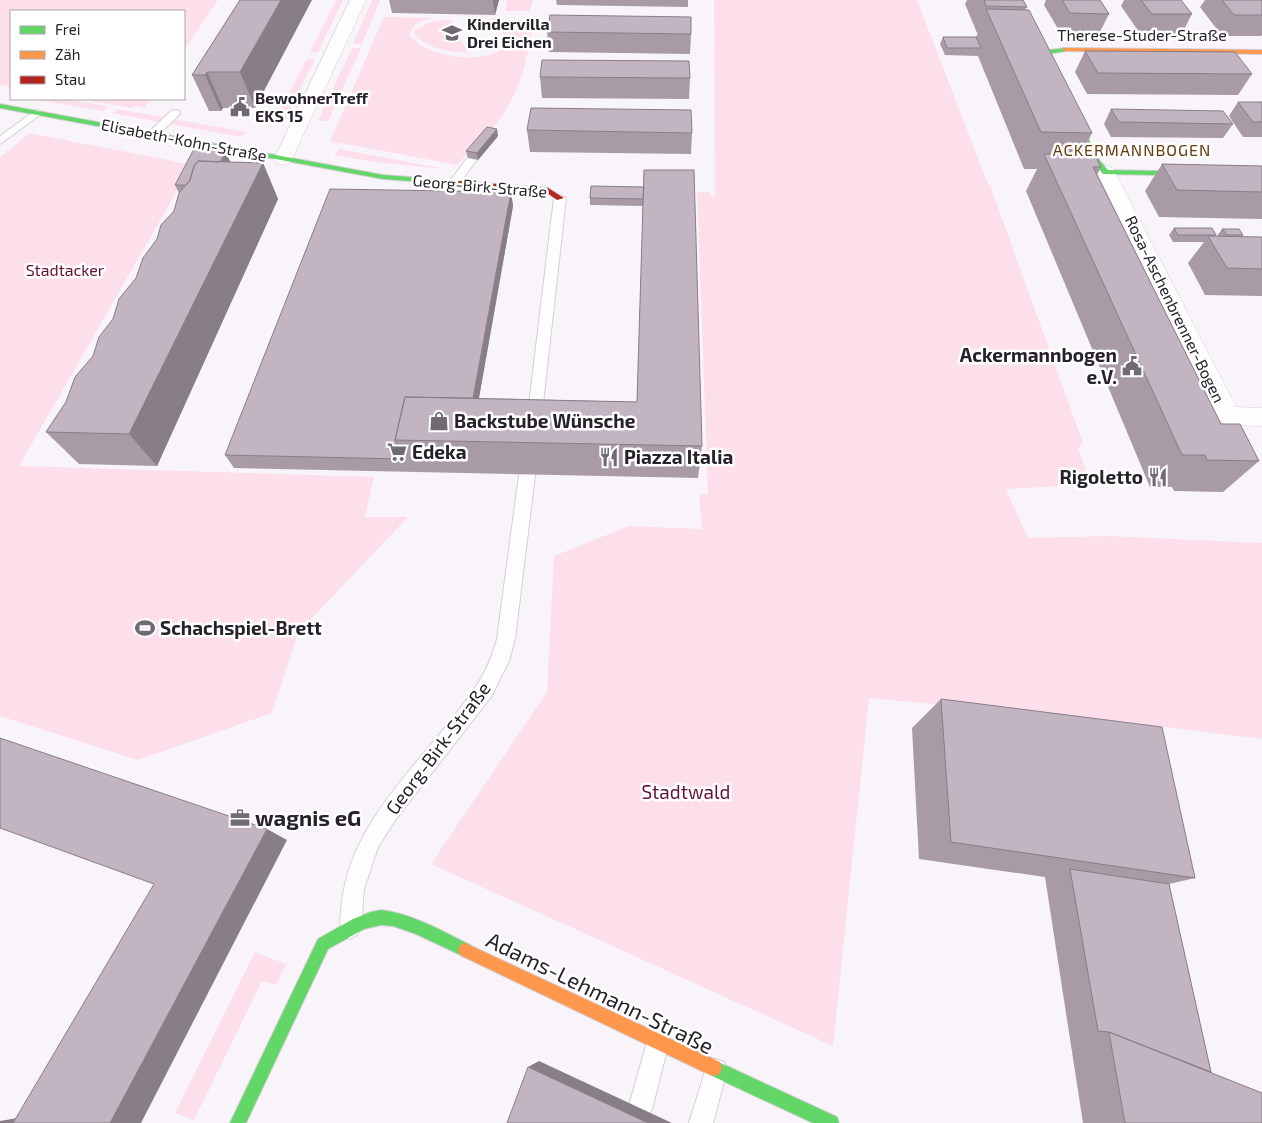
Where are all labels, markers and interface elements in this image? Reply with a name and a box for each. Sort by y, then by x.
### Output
legend [10,10,185,100]
place label: Kindervilla Drei Eichen [467,14,552,51]
text: Frei [55,20,80,38]
school or university icon: Kindervilla Drei Eichen [441,22,463,44]
street label: Therese-Studer-Straße [1057,25,1227,44]
text: Zäh [55,45,80,63]
text: Stau [55,70,86,88]
place label: BewohnerTreff EKS 15 [255,88,369,125]
public building icon: BewohnerTreff EKS 15 [229,96,251,118]
street label: Elisabeth-Kohn-Straße [100,114,269,165]
district label: ACKERMANNBOGEN [1053,140,1211,159]
street label: Georg-Birk-Straße [412,170,548,201]
street label: Rosa-Aschenbrenner-Bogen [1122,212,1229,405]
park label: Stadtacker [26,260,105,279]
place label: Ackermannbogen e.V. [960,343,1117,388]
public building icon: Ackermannbogen e.V. [1121,355,1143,377]
place label: Backstube Wünsche [454,409,636,432]
shop icon: Backstube Wünsche [428,410,450,432]
place label: Edeka [412,440,467,463]
supermarket icon: Edeka [386,441,408,463]
place label: Piazza Italia [624,445,733,468]
restaurant icon: Piazza Italia [598,446,620,468]
place label: Rigoletto [1060,465,1143,488]
restaurant icon: Rigoletto [1147,466,1169,488]
place label: Schachspiel-Brett [160,616,322,639]
sports icon: Schachspiel-Brett [134,617,156,639]
street label: Georg-Birk-Straße [380,677,495,819]
park label: Stadtwald [642,780,730,803]
place label: wagnis eG [255,804,361,830]
office icon: wagnis eG [229,807,251,829]
street label: Adams-Lehmann-Straße [483,926,718,1058]

